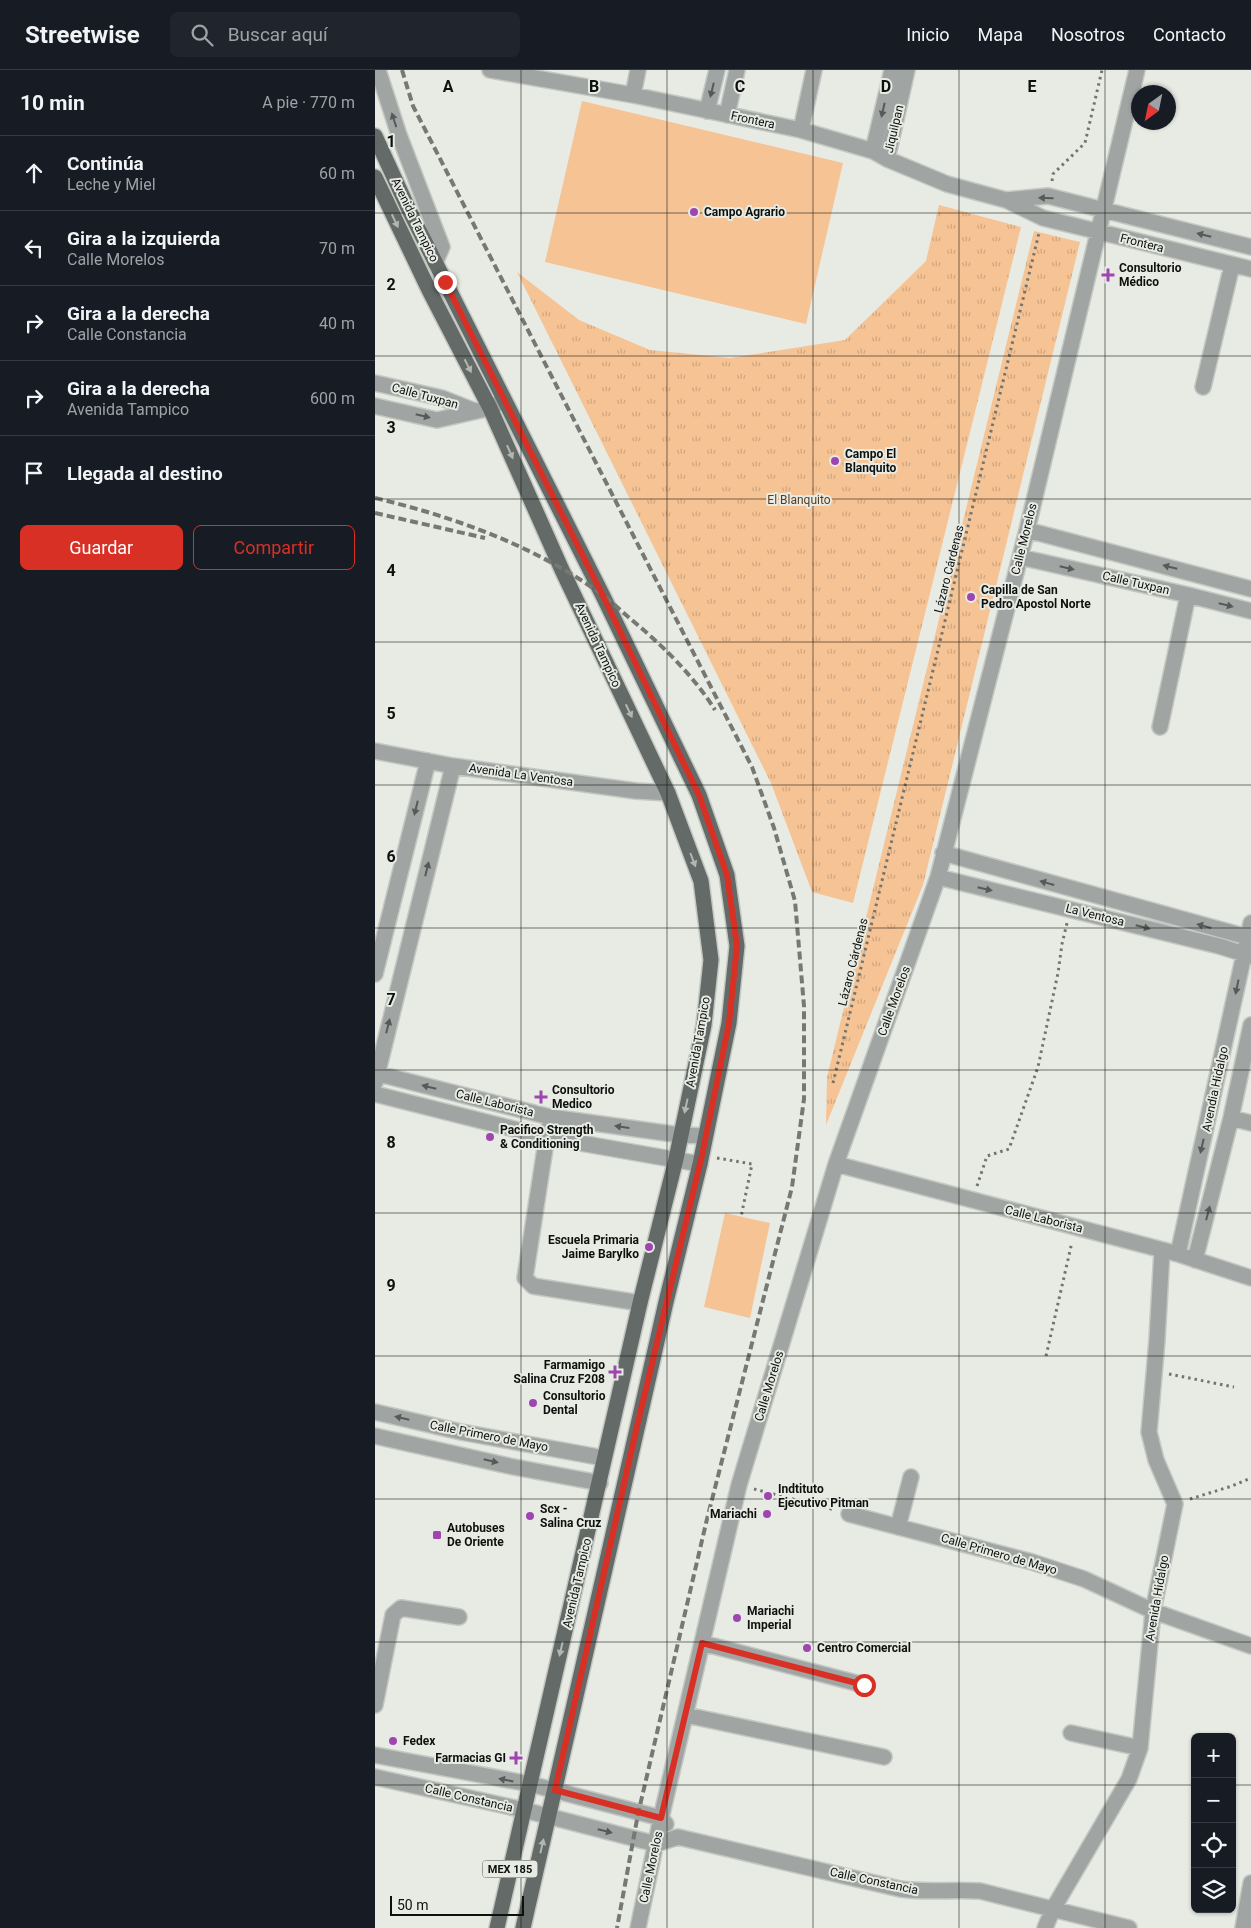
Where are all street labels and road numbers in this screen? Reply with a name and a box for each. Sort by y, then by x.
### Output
street label: Jiquilpan [882,104,906,154]
street label: Frontera [730,109,776,131]
street label: Avenida Tampico [389,176,441,264]
street label: Frontera [1119,231,1165,255]
street label: Calle Tuxpan [390,380,460,412]
street label: Calle Morelos [1008,502,1040,576]
street label: Lázaro Cárdenas [931,524,967,614]
street label: Calle Tuxpan [1101,568,1171,598]
street label: Avenida Tampico [572,601,624,690]
street label: Avenida La Ventosa [468,761,574,789]
street label: La Ventosa [1064,901,1126,929]
street label: Lázaro Cárdenas [835,917,871,1007]
street label: Calle Morelos [875,964,913,1038]
street label: Avenida Tampico [683,996,713,1088]
street label: Avendia Hidalgo [1199,1045,1231,1133]
street label: Calle Laborista [455,1087,535,1119]
street label: Calle Laborista [1004,1203,1084,1235]
street label: Calle Morelos [752,1349,786,1423]
street label: Calle Primero de Mayo [429,1418,549,1454]
street label: Calle Primero de Mayo [939,1531,1059,1577]
street label: Avenida Tampico [560,1537,594,1629]
street label: Avenida Hidalgo [1143,1554,1171,1642]
street label: Calle Constancia [424,1781,514,1815]
street label: Calle Morelos [637,1830,665,1904]
road number: MEX 185 [483,1860,537,1878]
street label: Calle Constancia [829,1865,919,1897]

